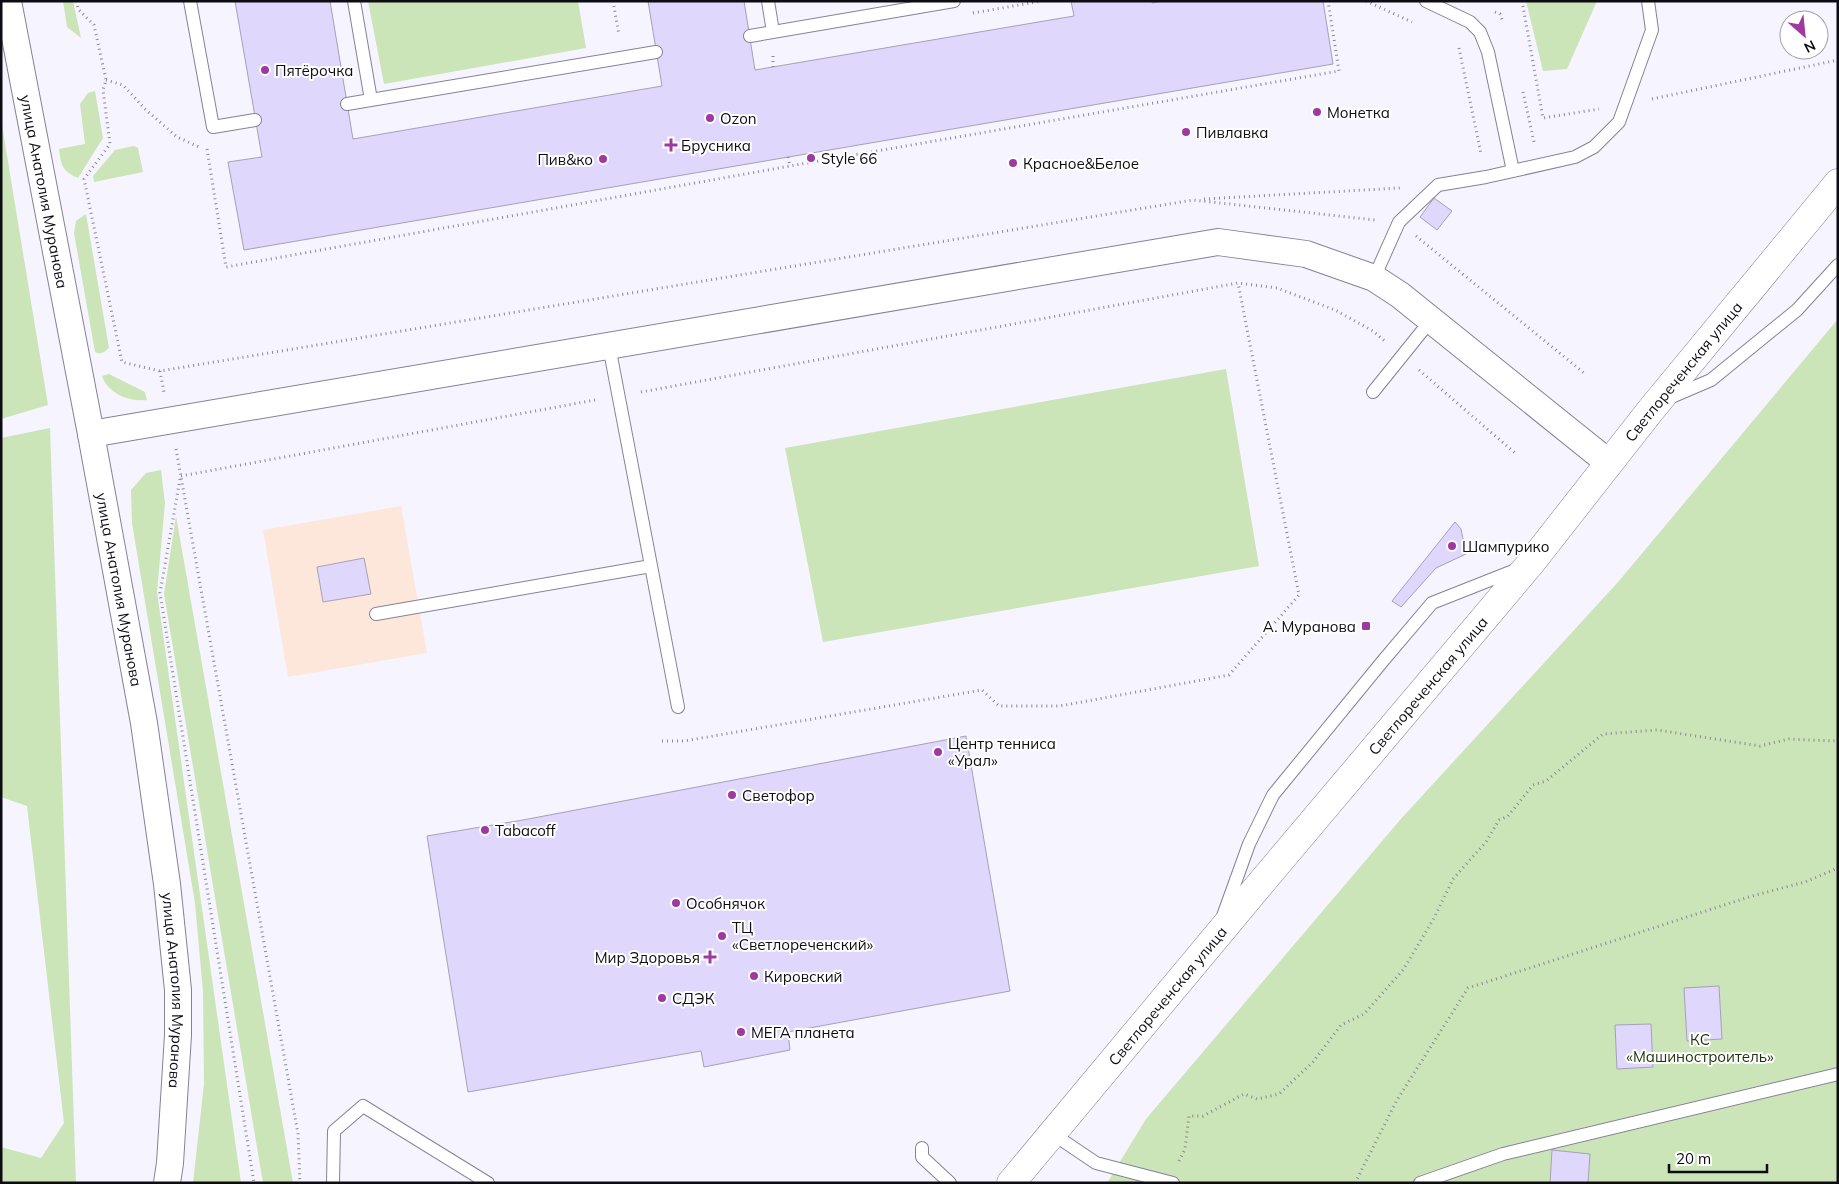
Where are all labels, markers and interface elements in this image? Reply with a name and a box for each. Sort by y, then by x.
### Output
north arrow [1779,10,1829,60]
text: N [1801,36,1819,57]
place label: Пятёрочка [275,61,353,80]
marker: Пятёрочка [259,64,271,76]
street label: улица Анатолия Муранова [17,93,72,290]
place label: Монетка [1327,103,1390,122]
marker: Монетка [1311,106,1323,118]
place label: Ozon [720,109,757,128]
marker: Ozon [704,112,716,124]
place label: Пивлавка [1196,123,1268,142]
marker: Пивлавка [1180,126,1192,138]
place label: Брусника [681,136,751,155]
marker: Брусника [665,139,677,151]
place label: Style 66 [821,149,877,168]
place label: Пив&ко [537,150,593,169]
marker: Style 66 [805,152,817,164]
marker: Пив&ко [597,153,609,165]
place label: Красное&Белое [1023,154,1139,173]
marker: Красное&Белое [1007,157,1019,169]
street label: Светлореченская улица [1620,297,1746,445]
street label: улица Анатолия Муранова [92,491,147,688]
place label: Шампурико [1462,537,1549,556]
marker: Шампурико [1446,540,1458,552]
street label: Светлореченская улица [1364,612,1491,759]
place label: А. Муранова [1263,617,1356,636]
marker: А. Муранова [1360,620,1372,632]
place label: Центр тенниса «Урал» [948,734,1056,770]
marker: Центр тенниса «Урал» [932,746,944,758]
place label: Светофор [742,786,815,805]
marker: Светофор [726,789,738,801]
place label: Tabacoff [495,821,557,840]
marker: Tabacoff [479,824,491,836]
street label: улица Анатолия Муранова [158,891,188,1089]
place label: Особнячок [686,894,766,913]
marker: Особнячок [670,897,682,909]
place label: ТЦ «Светлореченский» [732,918,874,954]
street label: Светлореченская улица [1104,922,1231,1069]
marker: ТЦ «Светлореченский» [716,930,728,942]
place label: Мир Здоровья [595,948,700,967]
marker: Мир Здоровья [704,951,716,963]
place label: Кировский [764,967,843,986]
marker: Кировский [748,970,760,982]
place label: СДЭК [672,989,715,1008]
marker: СДЭК [656,992,668,1004]
place label: МЕГА планета [751,1023,855,1042]
marker: МЕГА планета [735,1026,747,1038]
park label: КС «Машиностроитель» [1626,1030,1774,1066]
scale bar [1669,1142,1766,1174]
text: 20 m [1676,1149,1711,1168]

